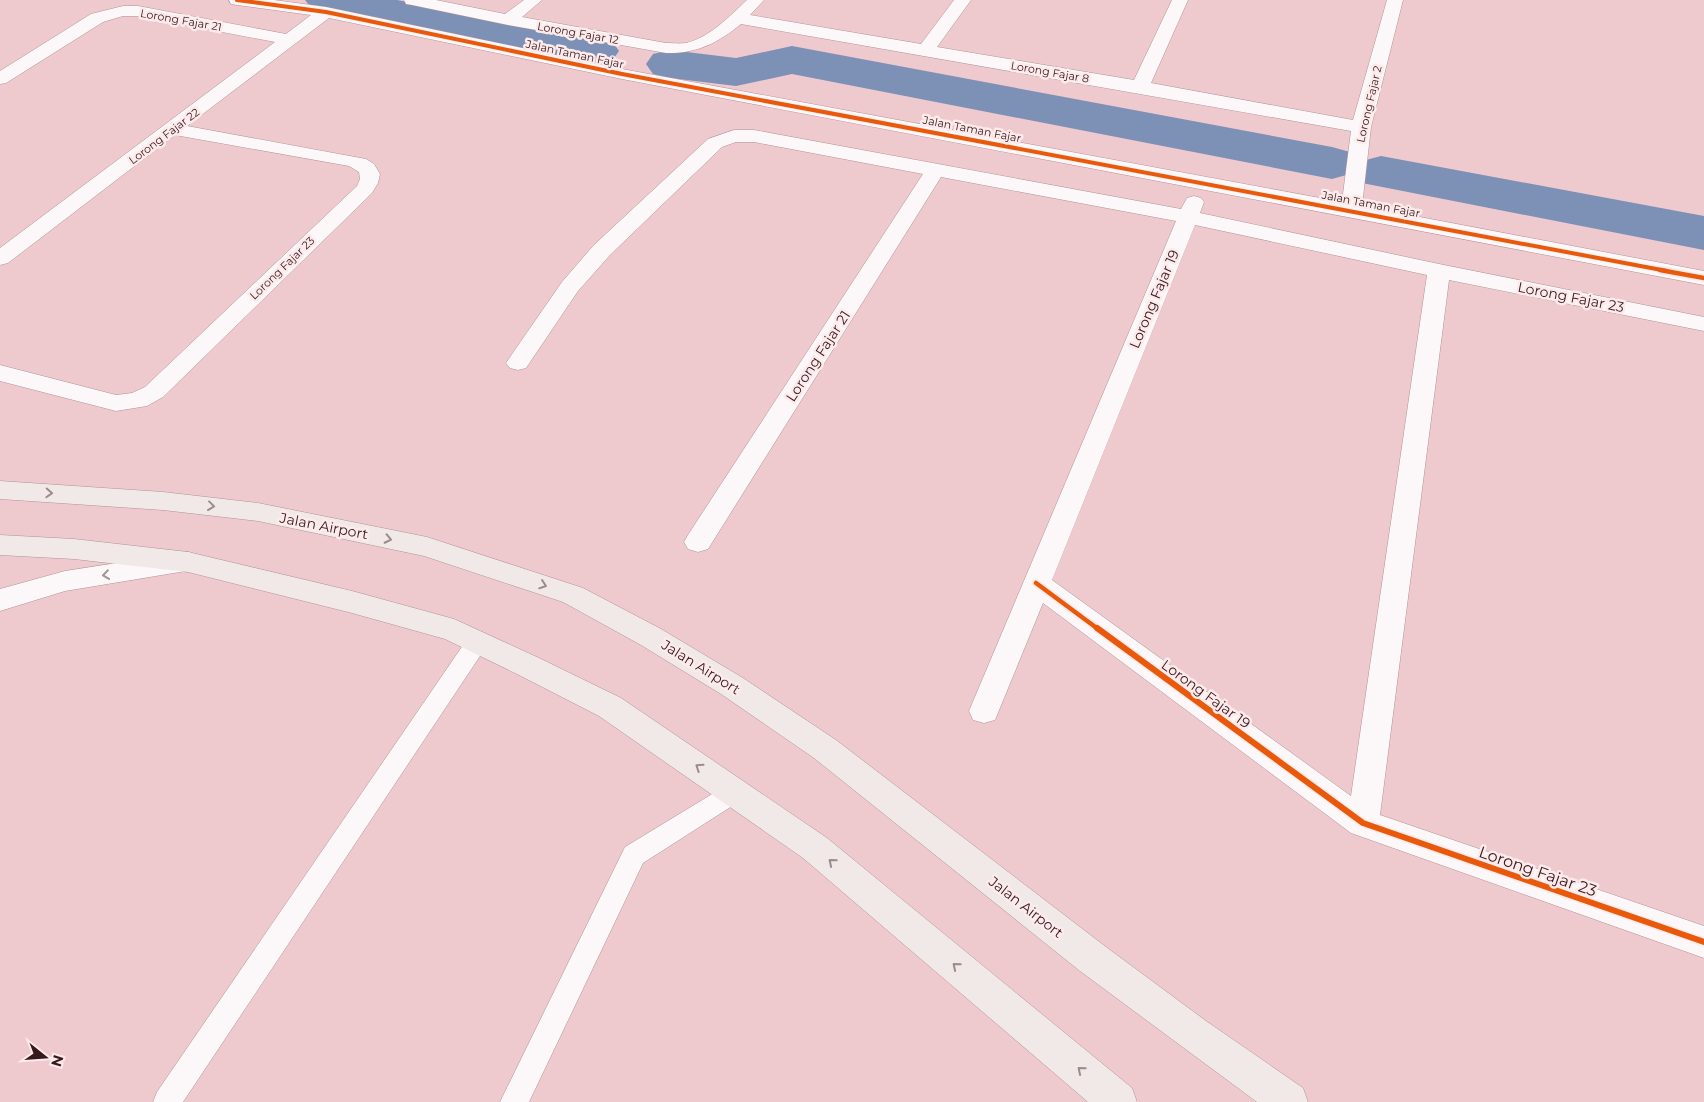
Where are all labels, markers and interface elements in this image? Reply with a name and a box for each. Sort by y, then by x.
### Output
street label: Lorong Fajar 21 [139,6,223,34]
street label: Lorong Fajar 12 [536,19,620,47]
street label: Jalan Taman Fajar [524,37,625,71]
street label: Lorong Fajar 8 [1010,58,1090,86]
street label: Lorong Fajar 2 [1353,64,1385,144]
street label: Lorong Fajar 22 [126,105,202,167]
street label: Jalan Taman Fajar [921,112,1022,145]
street label: Jalan Taman Fajar [1320,187,1421,220]
street label: Lorong Fajar 23 [247,234,317,302]
street label: Lorong Fajar 19 [1125,247,1183,351]
street label: Lorong Fajar 23 [1516,278,1626,316]
street label: Lorong Fajar 21 [782,307,854,405]
one-way arrow [45,487,53,498]
one-way arrow [206,501,215,511]
street label: Jalan Airport [277,508,370,543]
one-way arrow [383,533,392,543]
one-way arrow [101,569,110,579]
one-way arrow [538,579,547,589]
street label: Jalan Airport [657,635,744,699]
street label: Lorong Fajar 19 [1158,656,1254,732]
one-way arrow [696,764,705,773]
street label: Lorong Fajar 23 [1476,842,1599,901]
one-way arrow [828,858,837,867]
street label: Jalan Airport [984,872,1067,942]
one-way arrow [953,962,962,971]
north arrow [20,1032,70,1082]
text: N [47,1053,68,1069]
one-way arrow [1078,1067,1087,1076]

